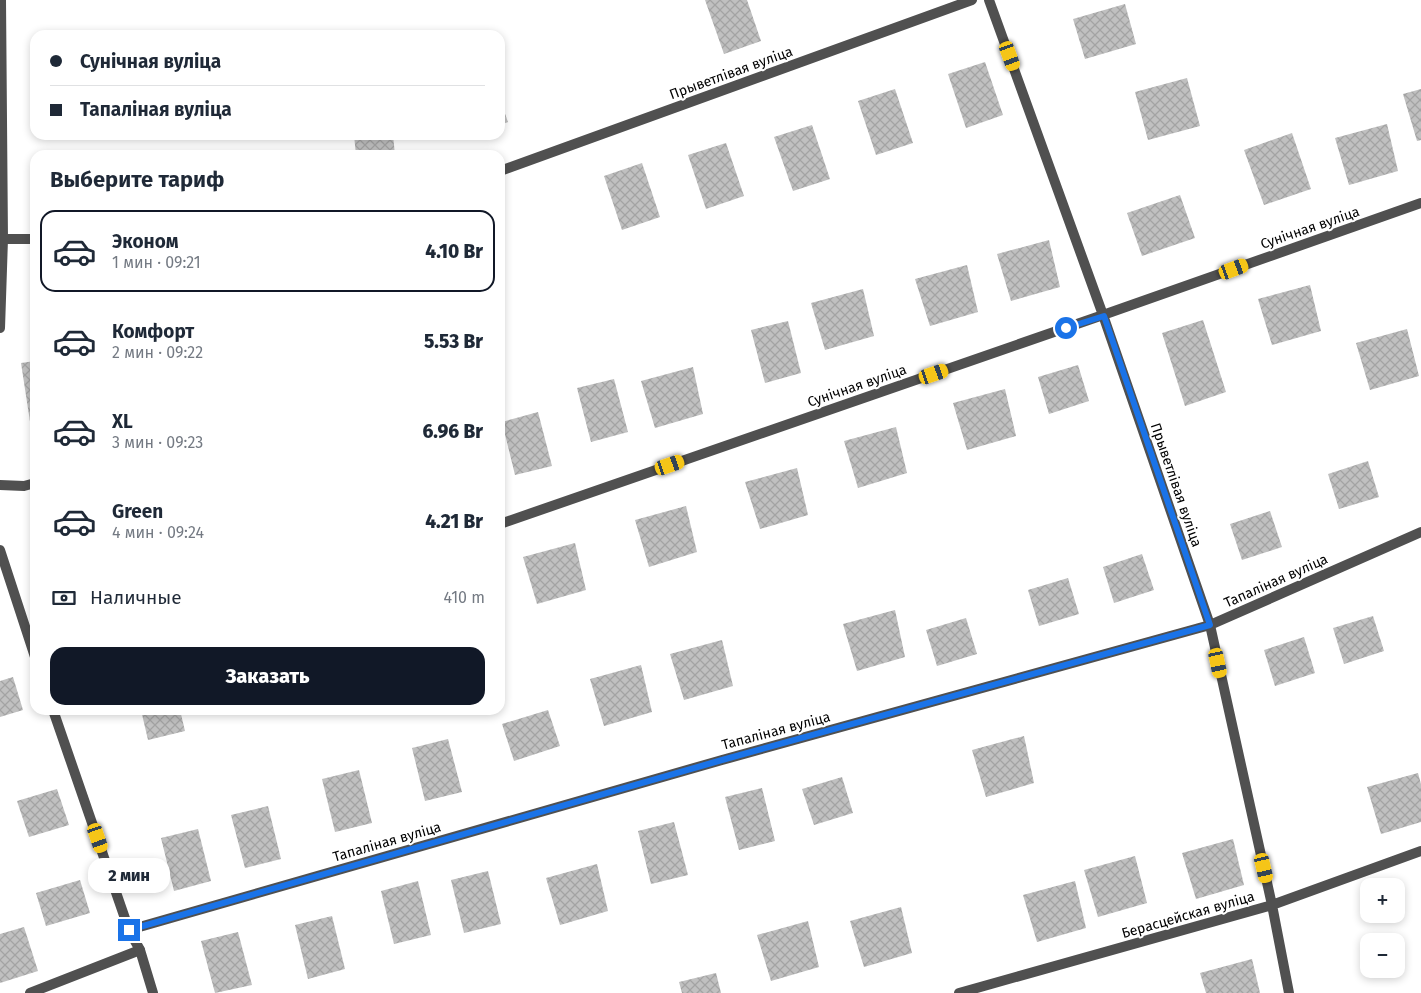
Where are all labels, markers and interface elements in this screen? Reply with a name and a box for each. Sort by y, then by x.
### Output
car [997,39,1022,73]
street label: Прыветлівая вуліца [667,43,795,103]
text: Сунічная вуліца [80,50,221,73]
text: Тапаліная вуліца [80,98,232,121]
text: Выберите тариф [50,166,225,193]
street label: Сунічная вуліца [1258,203,1362,253]
icon: car [52,229,97,274]
text: Эконом [112,230,179,253]
text: 4.10 Br [425,240,483,263]
text: 1 мин · 09:21 [112,253,201,272]
car [1217,257,1250,281]
route start [1055,317,1077,339]
icon: car [52,319,97,364]
text: Комфорт [112,320,194,343]
text: 5.53 Br [424,330,483,353]
text: 2 мин · 09:22 [112,343,203,362]
street label: Сунічная вуліца [805,361,909,411]
car [917,362,950,386]
icon: car [52,409,97,454]
text: XL [112,410,133,433]
text: 6.96 Br [422,420,483,443]
street label: Прыветлівая вуліца [1147,421,1205,549]
text: 3 мин · 09:23 [112,433,203,452]
car [653,453,686,477]
icon: car [52,499,97,544]
text: Green [112,500,163,523]
text: 4.21 Br [425,510,483,533]
text: 4 мин · 09:24 [112,523,204,542]
street label: Тапаліная вуліца [1222,551,1330,611]
icon: cash [50,584,78,612]
text: Наличные [90,586,182,609]
text: 410 m [444,588,485,607]
button: Заказать [50,647,485,705]
car [1207,647,1228,679]
street label: Тапаліная вуліца [720,708,832,754]
street label: Тапаліная вуліца [331,818,443,866]
car [86,821,109,855]
car [1253,852,1274,884]
callout: 2 мин [88,858,170,892]
text: 2 мин [108,866,150,885]
map controls [1360,878,1405,978]
button: + [1360,878,1405,923]
street label: Берасцейская вуліца [1120,888,1256,942]
route end [118,919,140,941]
button: − [1360,933,1405,978]

